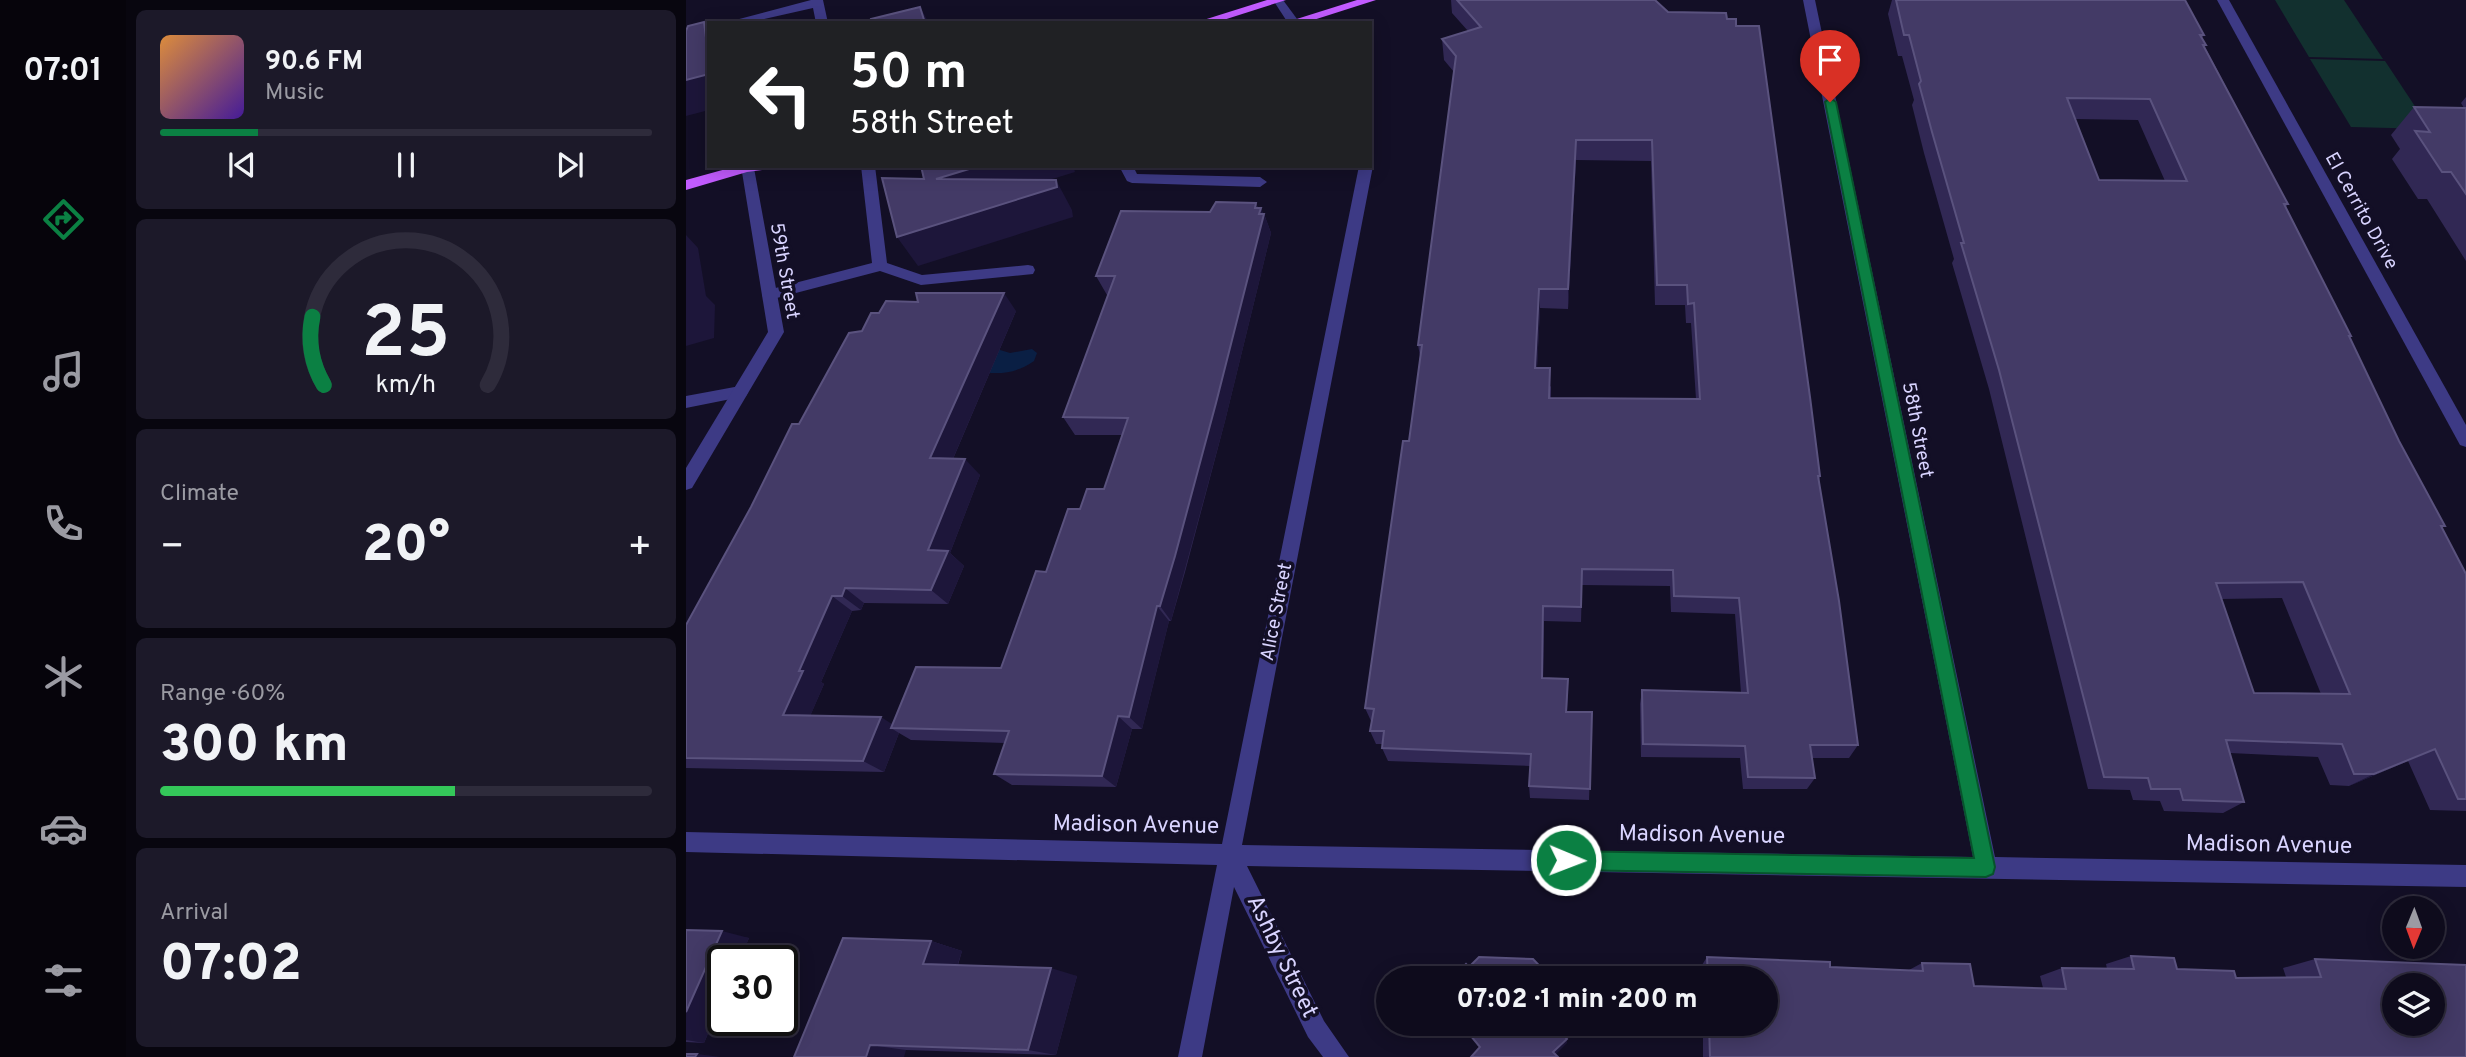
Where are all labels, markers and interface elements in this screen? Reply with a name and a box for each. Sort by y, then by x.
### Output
pin [1800,30,1860,102]
icon: arrive [1811,41,1849,79]
text: 50 m [850,44,967,106]
text: 90.6 FM [265,46,363,79]
icon: left [735,49,826,140]
text: 07:01 [23,52,103,92]
text: Music [265,79,325,108]
text: 58th Street [850,105,1014,145]
icon: previous [223,146,261,184]
icon: pause [387,146,425,184]
icon: next [551,146,589,184]
street label: El Cerrito Drive [2319,148,2403,274]
icon: directions [39,195,88,244]
street label: 59th Street [764,221,804,321]
text: 25 [362,292,451,384]
icon: music [39,347,88,396]
text: km/h [376,370,436,402]
street label: 58th Street [1896,380,1938,480]
text: Climate [160,480,239,509]
icon: phone [39,499,88,548]
text: 20° [362,514,450,580]
text: − [160,524,185,573]
text: + [627,524,652,573]
street label: Alice Street [1256,561,1298,663]
icon: climate [39,652,88,701]
text: Range · 60% [160,680,285,709]
text: 300 km [160,714,348,780]
icon: car [39,804,88,853]
street label: Madison Avenue [1052,810,1220,842]
street label: Madison Avenue [1618,820,1786,852]
position arrow [1529,823,1603,897]
street label: Madison Avenue [2185,830,2353,862]
street label: Ashby Street [1239,891,1323,1023]
north arrow [2382,896,2445,959]
map controls [2382,896,2445,1036]
text: Arrival [160,899,229,928]
text: 07:02 [160,933,302,999]
speed limit sign: 30 [707,945,798,1036]
icon: filters [39,956,88,1005]
button: layers [2382,973,2445,1036]
text: 07:02 · 1 min · 200 m [1456,984,1698,1017]

